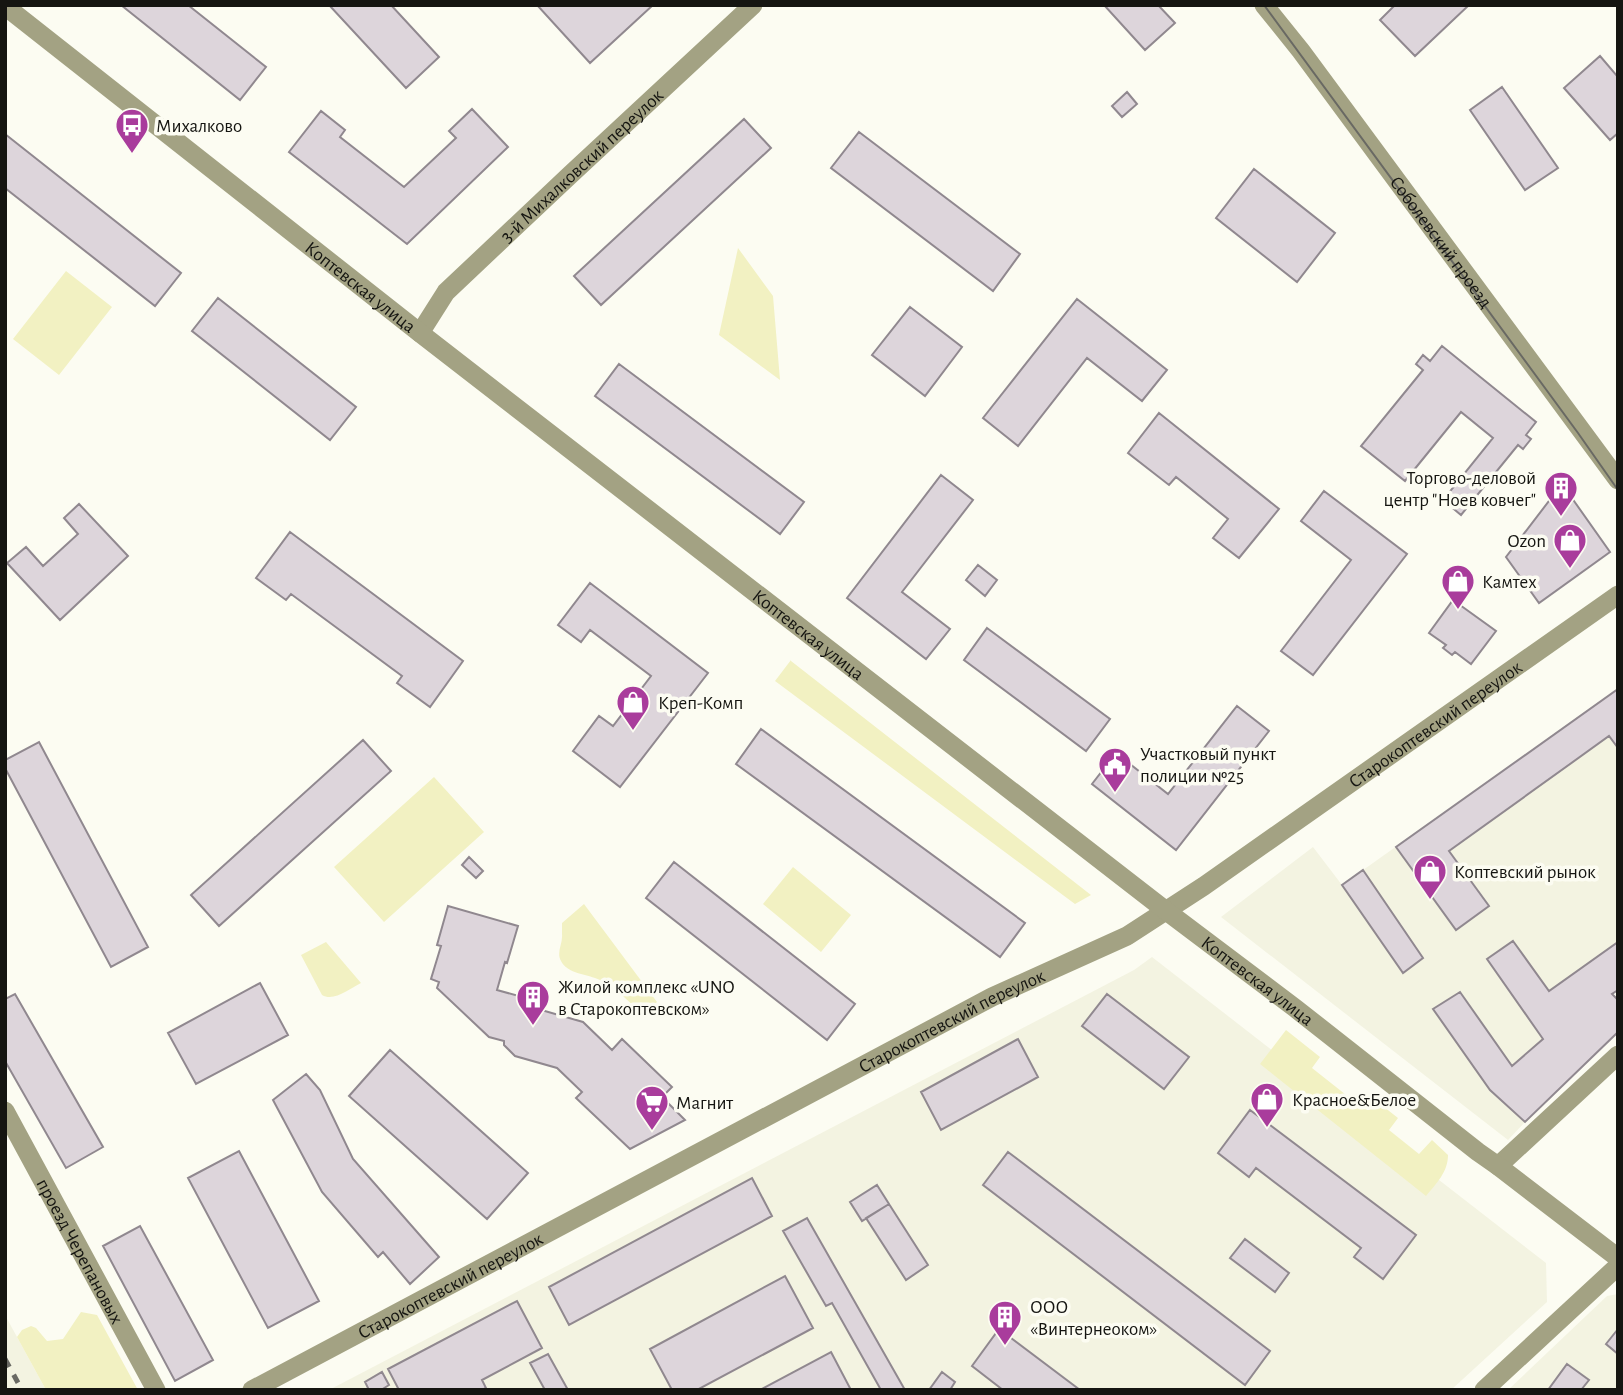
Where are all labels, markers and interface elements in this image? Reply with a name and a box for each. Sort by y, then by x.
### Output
street label: 3-й Михалковский переулок [497,86,667,246]
bus stop icon: Михалково [113,106,151,155]
place label: Михалково [156,117,242,136]
street label: Соболевский проезд [1386,173,1495,312]
street label: Коптевская улица [301,238,419,337]
place label: Торгово-деловой центр "Ноев ковчег" [1384,469,1536,510]
building icon: Торгово-деловой центр "Ноев ковчег" [1542,469,1580,518]
shop icon: Ozon [1551,521,1589,570]
place label: Ozon [1507,532,1546,551]
shop icon: Камтех [1439,562,1477,611]
place label: Камтех [1482,573,1537,592]
street label: Коптевская улица [749,586,867,684]
street label: Старокоптевский переулок [1346,658,1526,792]
shop icon: Креп-Комп [614,683,652,732]
place label: Креп-Комп [658,694,743,713]
public building icon: Участковый пункт полиции №25 [1096,745,1134,794]
place label: Участковый пункт полиции №25 [1140,745,1276,786]
shop icon: Коптевский рынок [1411,852,1449,901]
place label: Коптевский рынок [1454,863,1596,882]
street label: Коптевская улица [1197,933,1317,1030]
street label: Старокоптевский переулок [856,966,1048,1077]
building icon: Жилой комплекс «UNO в Старокоптевском» [514,978,552,1027]
place label: Жилой комплекс «UNO в Старокоптевском» [558,978,734,1019]
shop icon: Красное&Белое [1248,1080,1286,1129]
supermarket icon: Магнит [633,1083,671,1132]
place label: Красное&Белое [1292,1091,1416,1110]
place label: Магнит [676,1094,733,1113]
street label: проезд Черепановых [32,1176,126,1327]
street label: Старокоптевский переулок [355,1229,546,1343]
building icon: ООО «Винтернеоком» [986,1298,1024,1347]
place label: ООО «Винтернеоком» [1030,1298,1157,1339]

